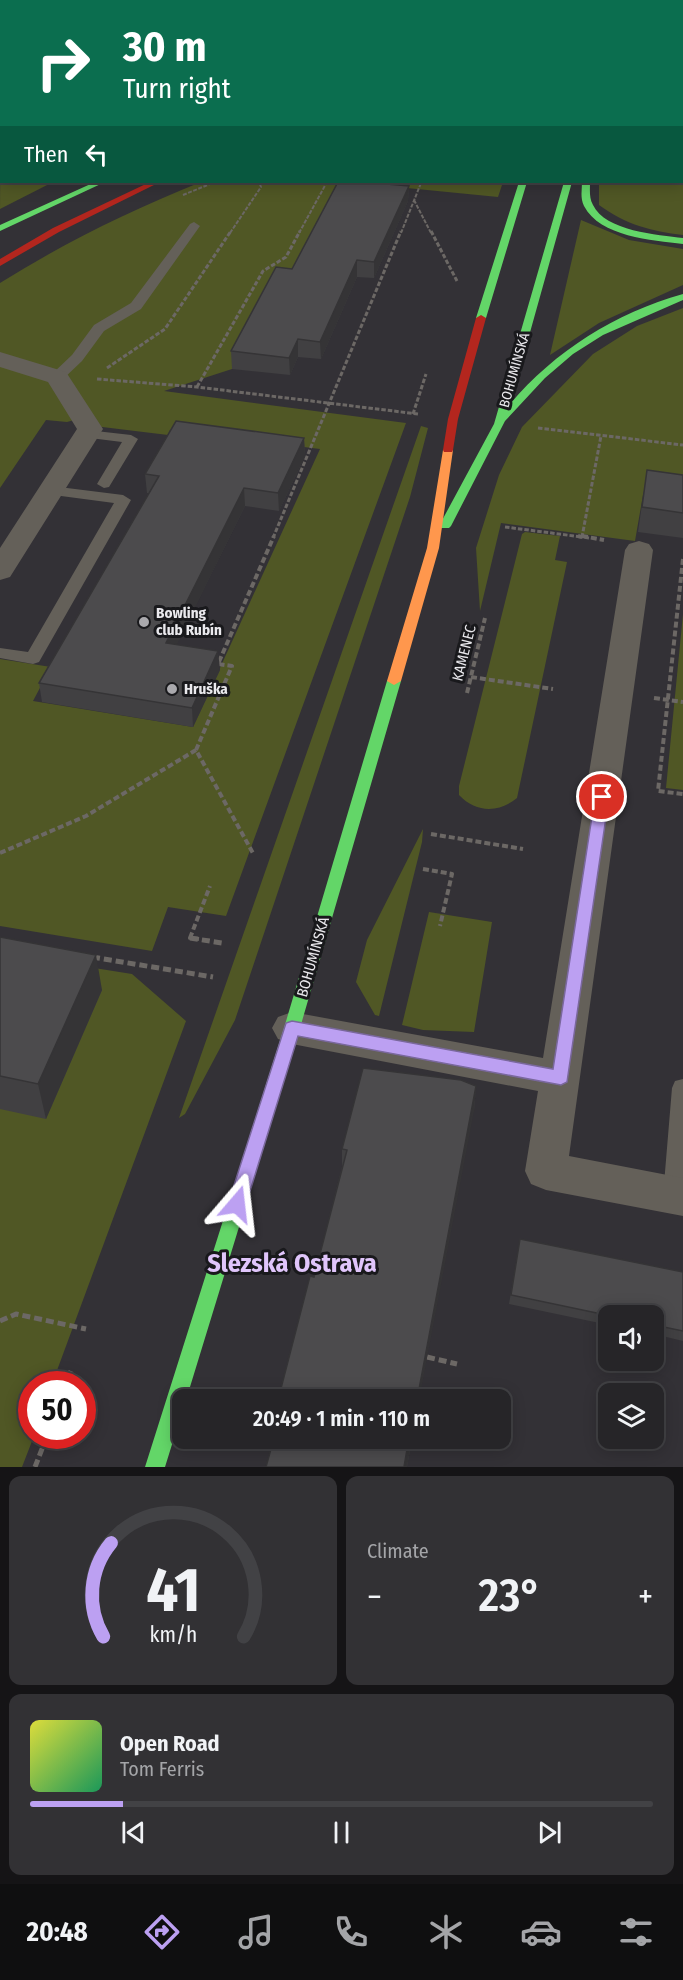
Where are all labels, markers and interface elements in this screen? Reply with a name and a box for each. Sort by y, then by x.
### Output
text: 30 m [123,22,207,72]
icon: right [24,24,102,102]
text: Turn right [123,73,231,105]
icon: left [80,138,113,171]
text: Then [24,141,68,168]
street label: BOHUMÍNSKÁ [495,330,533,409]
place label: Bowling club Rubín [156,604,222,639]
marker: Bowling club Rubín [137,615,151,629]
street label: KAMENEC [448,623,480,683]
place label: Hruška [184,680,228,698]
marker: Hruška [165,682,179,696]
pin [576,771,627,822]
icon: arrive [585,780,618,813]
street label: BOHUMÍNSKÁ [293,915,333,999]
position arrow [205,1172,269,1236]
district label: Slezská Ostrava [207,1248,377,1279]
map controls [598,1305,664,1449]
button: sound [598,1305,664,1371]
speed limit sign: 50 [18,1371,96,1449]
button: layers [598,1383,664,1449]
text: 20:49 · 1 min · 110 m [253,1405,430,1432]
text: Climate [367,1539,429,1563]
text: 41 [146,1553,200,1628]
text: 23° [479,1569,541,1623]
text: − [367,1577,382,1617]
text: + [638,1577,653,1617]
text: km/h [149,1623,197,1649]
text: Open Road [120,1730,220,1757]
text: Tom Ferris [120,1757,204,1781]
icon: previous [117,1816,150,1849]
icon: pause [325,1816,358,1849]
icon: next [533,1816,566,1849]
icon: directions [141,1911,183,1953]
icon: music [235,1911,277,1953]
icon: phone [330,1911,372,1953]
icon: climate [425,1911,467,1953]
icon: car [520,1911,562,1953]
icon: filters [615,1911,657,1953]
text: 20:48 [26,1916,88,1948]

